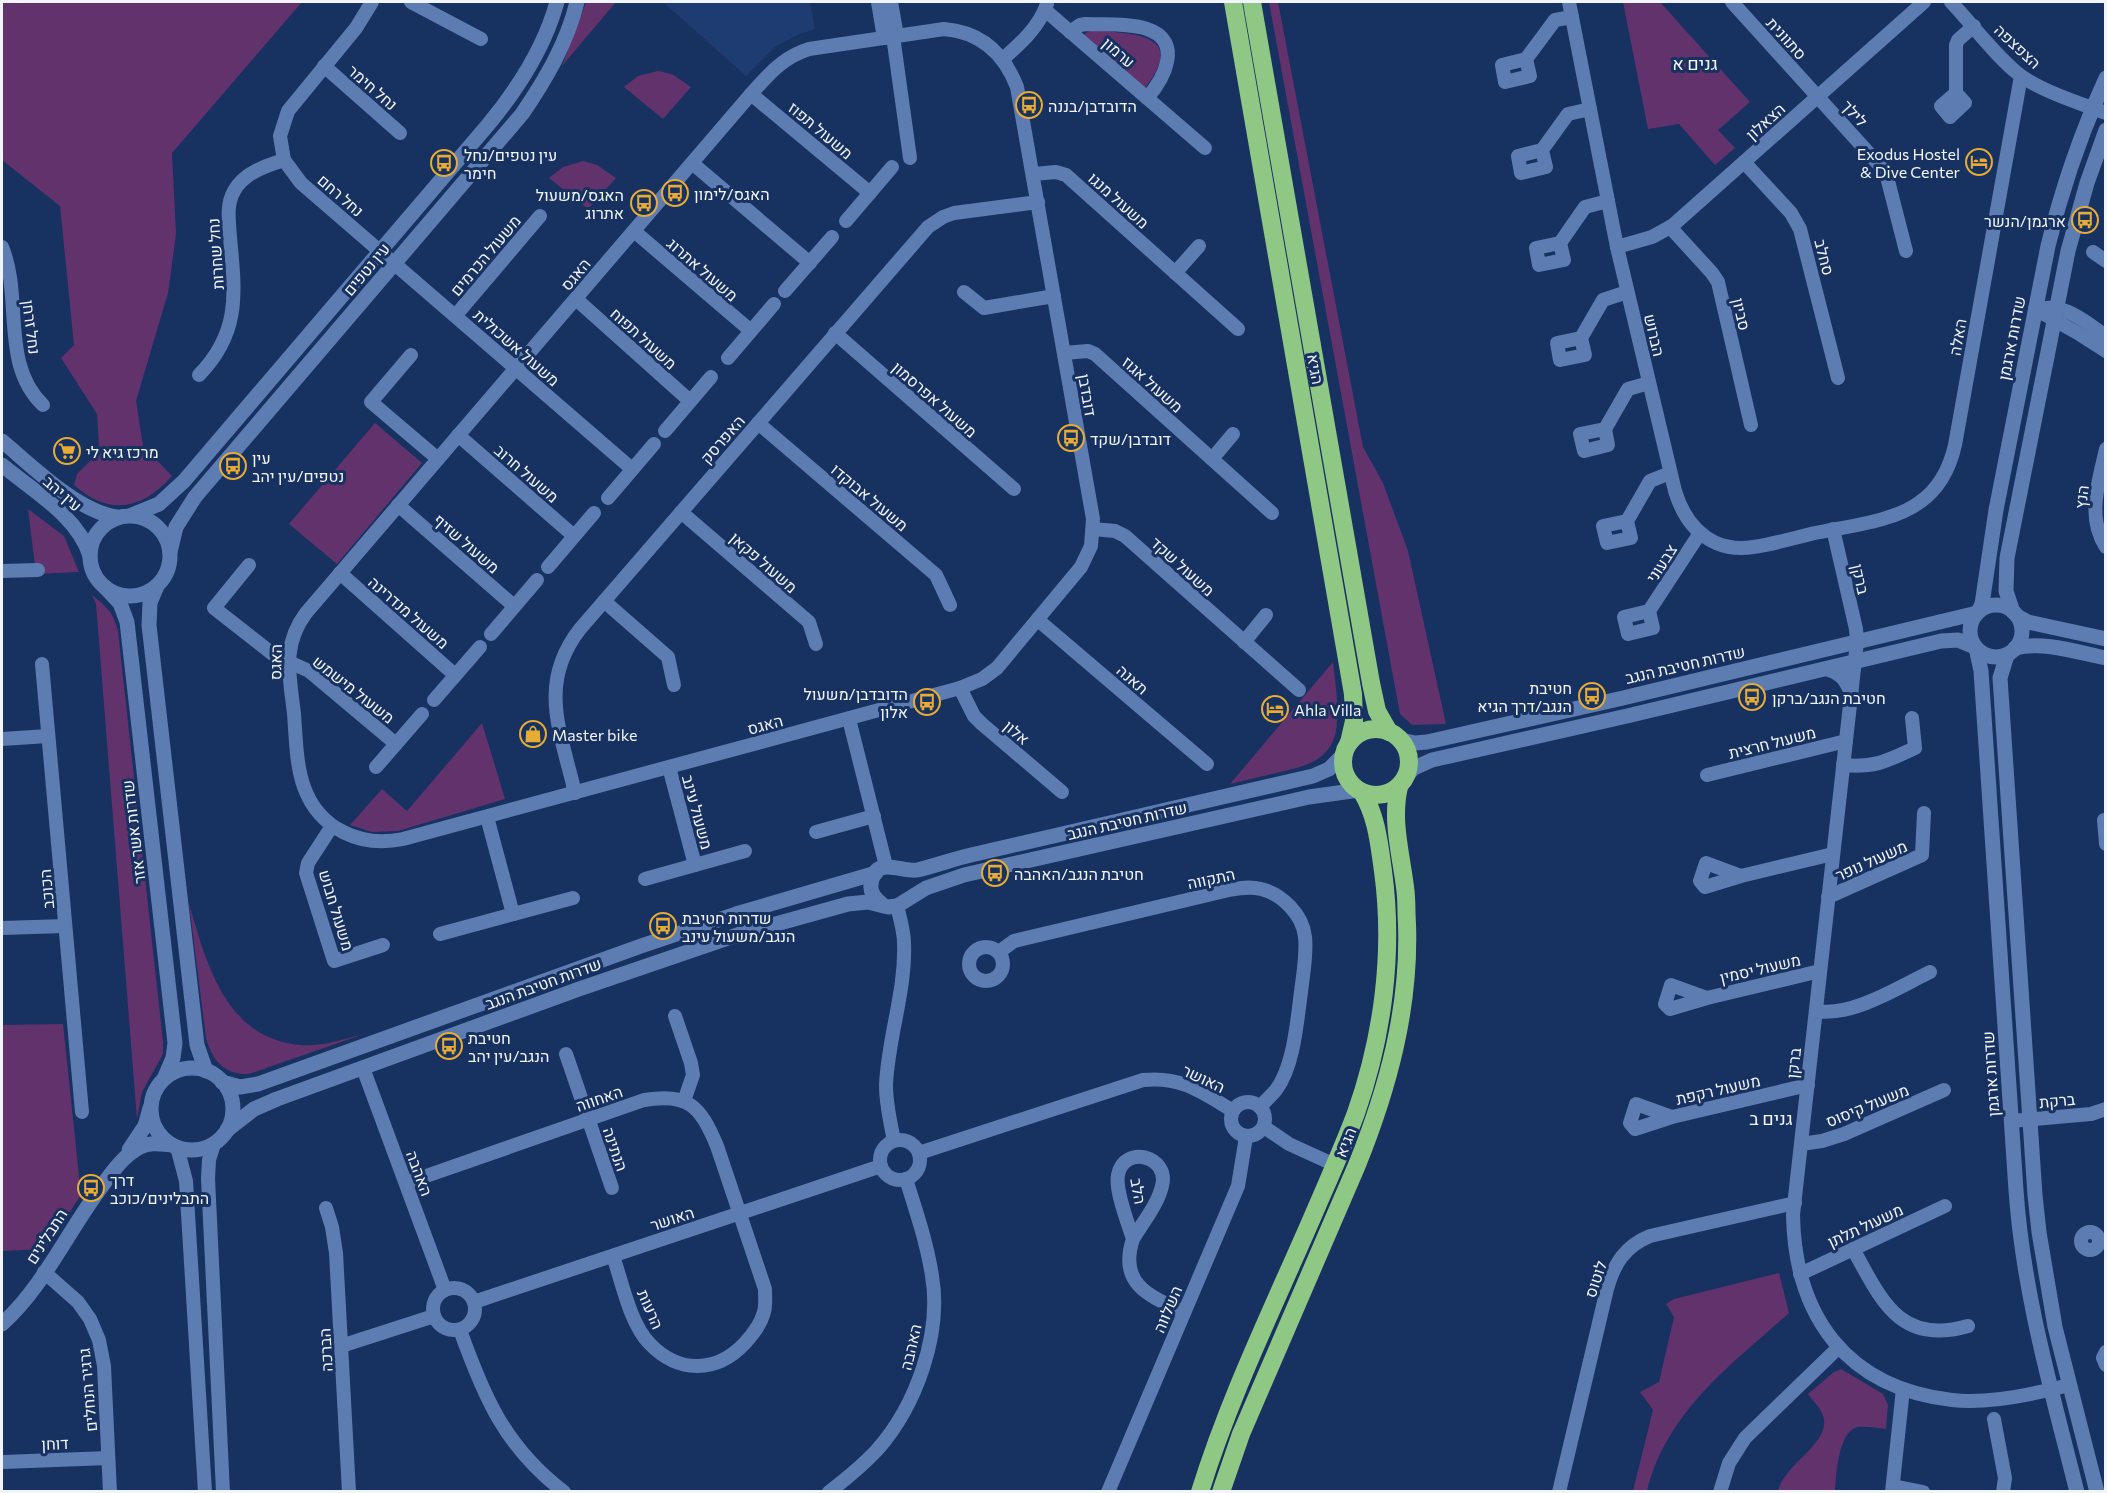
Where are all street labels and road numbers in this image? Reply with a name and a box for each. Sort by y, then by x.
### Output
street label: סתוונית [1763,13,1811,63]
street label: הצפצפה [1991,20,2045,72]
street label: ערמון [1099,33,1139,71]
street label: נחל חימר [344,60,402,114]
street label: לילך [1838,96,1872,130]
street label: משעול תפוז [785,97,857,163]
street label: הצאלון [1742,99,1788,143]
street label: משעול מנגו [1085,168,1153,232]
street label: נחל רחם [314,170,368,220]
street label: משעול הכרמים [446,211,524,299]
street label: נחל שחרות [203,218,227,290]
street label: משעול אתרוג [664,233,742,305]
street label: סחלב [1811,237,1839,277]
street label: עין נטפים [339,239,393,299]
street label: האגס [556,254,594,294]
street label: שדרות ארגמן [1993,294,2029,382]
street label: סביון [1729,296,1755,332]
street label: נחל זרחן [19,299,45,355]
street label: משעול תפוח [607,303,681,373]
street label: משעול אשכולית [470,305,564,389]
street label: הברוש [1641,312,1669,358]
street label: האלה [1944,317,1970,357]
street label: משעול אגוז [1119,352,1187,416]
street label: הגיא [1304,352,1328,386]
street label: משעול אפרסמון [889,357,981,441]
street label: דובדבן [1075,372,1101,418]
street label: האפרסק [696,411,748,467]
street label: משעול חרוב [491,440,563,506]
street label: משעול אבוקדו [828,459,912,535]
street label: עין יהב [40,471,86,515]
street label: הנץ [2070,484,2092,510]
street label: משעול שזיף [430,509,504,577]
street label: משעול פקאן [726,528,802,596]
street label: משעול שקד [1147,532,1219,600]
street label: צבעוני [1642,540,1680,586]
street label: ברקן [1848,562,1874,597]
street label: משעול מנדרינה [365,572,453,652]
street label: שדרות חטיבת הנגב [1623,641,1747,687]
street label: האגס [265,644,285,680]
street label: משעול מישמש [309,651,399,727]
street label: תאנה [1113,660,1153,698]
street label: האגס [745,710,785,738]
street label: אלון [1000,716,1034,748]
street label: משעול חרצית [1726,722,1818,762]
street label: משעול עינב [679,773,717,851]
street label: שדרות אשר אזר [117,779,149,885]
street label: שדרות חטיבת הנגב [1065,797,1189,843]
street label: משעול נופר [1832,836,1910,884]
street label: התקווה [1185,864,1237,892]
street label: משעול חבוש [316,867,358,953]
street label: הכוכב [35,868,57,910]
street label: משעול יסמין [1718,949,1802,987]
street label: שדרות חטיבת הנגב [482,953,604,1013]
street label: שדרות ארגמן [1978,1031,2002,1117]
street label: ברקן [1782,1046,1804,1079]
street label: האושר [1180,1060,1228,1096]
street label: משעול רקפת [1674,1070,1762,1108]
street label: משעול קיסוס [1823,1080,1911,1130]
street label: האחווה [573,1081,625,1115]
street label: ברקת [2038,1089,2077,1111]
street label: הגיא [1330,1124,1360,1160]
street label: הנתינה [600,1125,632,1173]
street label: האהבה [403,1148,437,1198]
street label: הלב [1127,1177,1151,1205]
street label: משעול תלתן [1824,1199,1906,1251]
street label: האושר [648,1202,696,1234]
street label: התבלינים [21,1205,71,1267]
street label: לוטוס [1580,1258,1610,1300]
street label: השלווה [1149,1283,1185,1335]
street label: הרעות [634,1286,668,1332]
street label: האהבה [895,1322,925,1372]
street label: הברכה [314,1328,336,1372]
street label: גרגיר הנחלים [74,1347,100,1433]
street label: דוחן [41,1433,69,1453]

